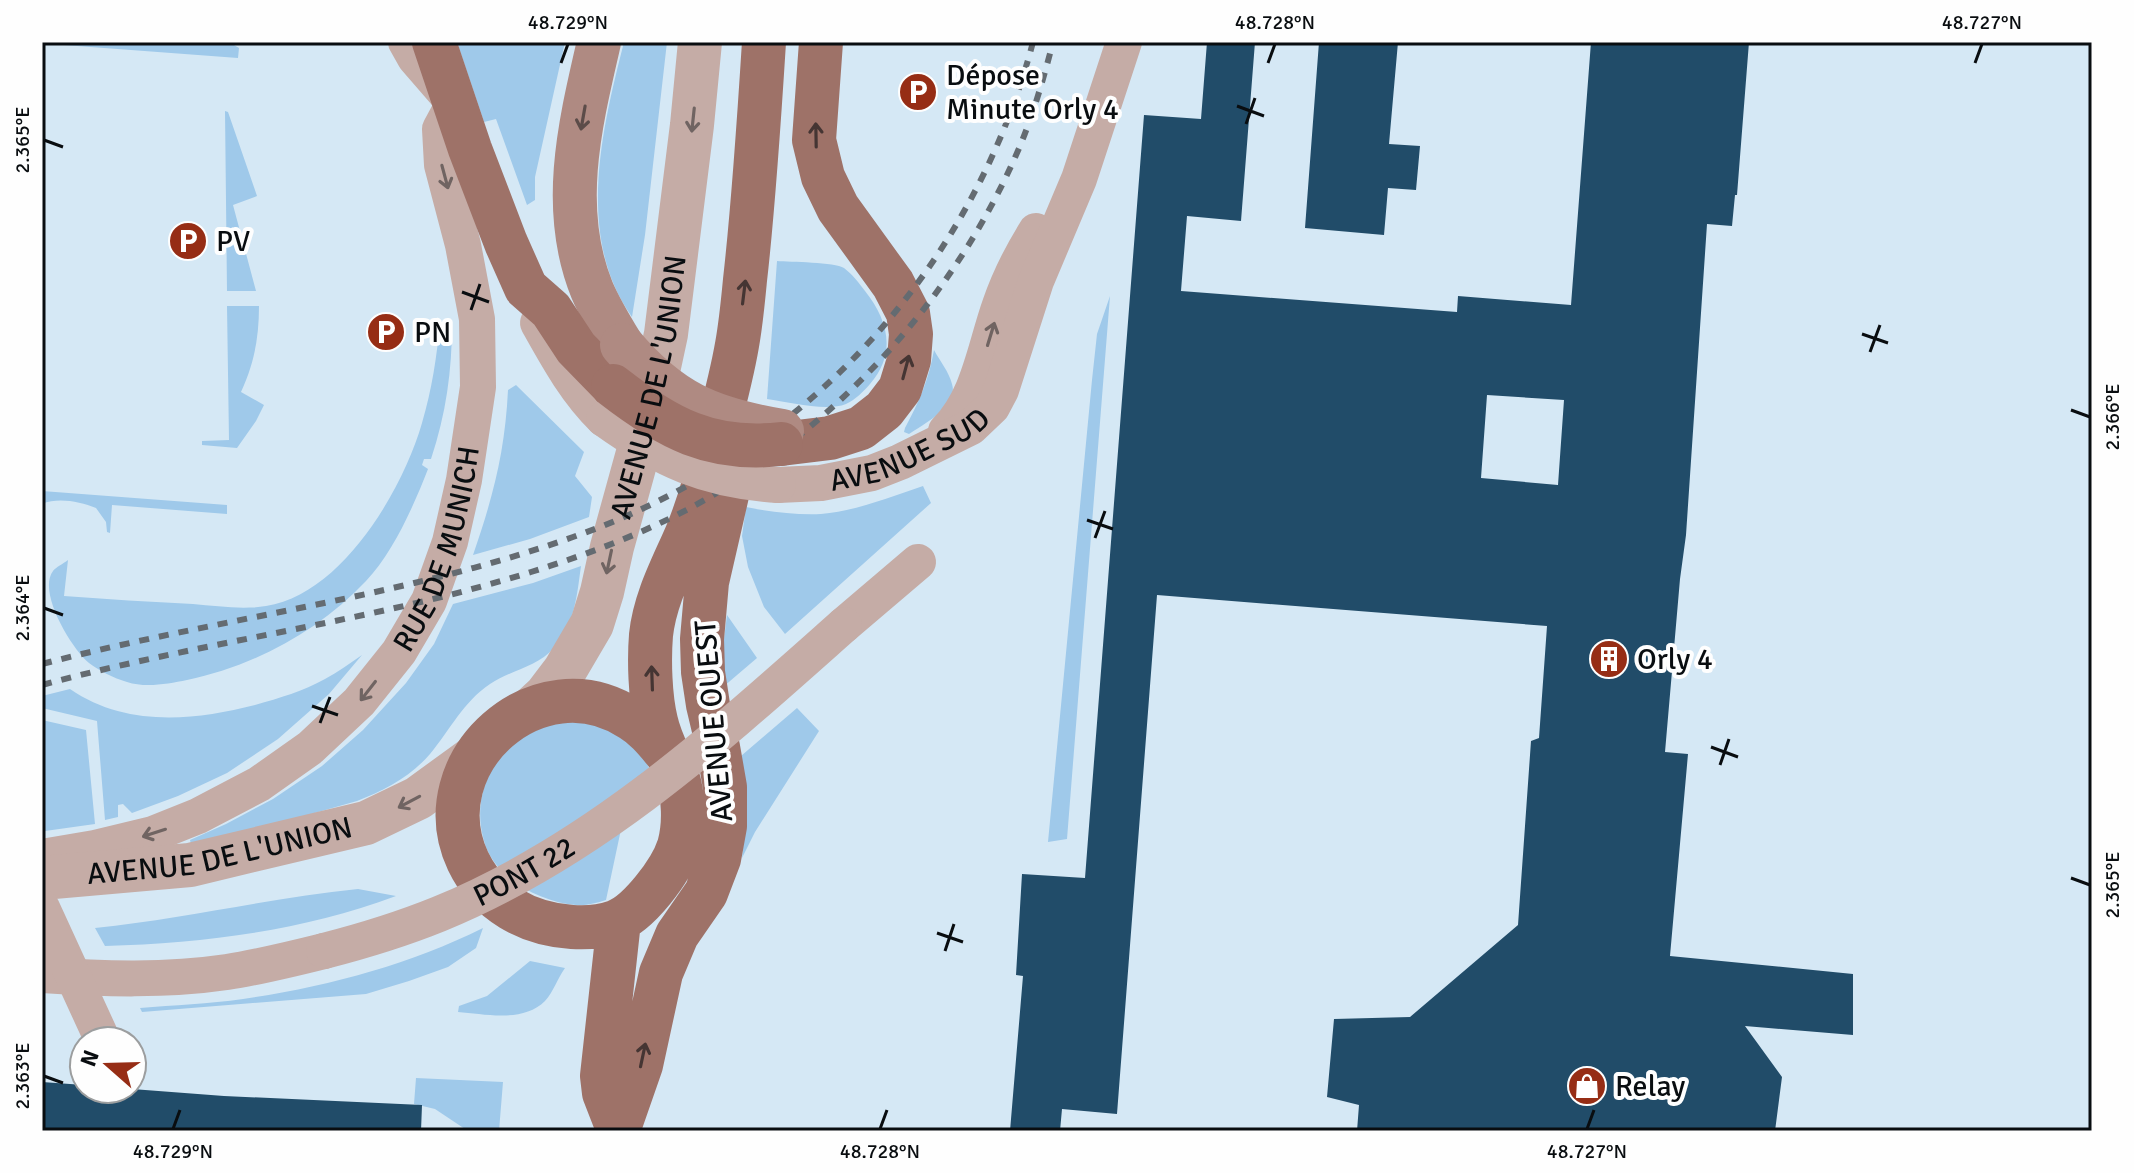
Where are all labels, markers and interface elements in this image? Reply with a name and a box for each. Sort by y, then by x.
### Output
text: 48.729°N [528,10,608,35]
text: 48.728°N [1235,10,1315,35]
text: 48.727°N [1942,10,2022,35]
place label: Dépose Minute Orly 4 [946,57,1119,128]
parking icon: Dépose Minute Orly 4 [897,71,939,113]
one-way arrow [574,105,589,130]
text: 2.365°E [10,106,35,174]
one-way arrow [685,106,700,133]
one-way arrow [808,122,823,148]
one-way arrow [439,163,454,189]
parking icon: PV [167,220,209,262]
place label: PV [216,223,250,260]
street label: AVENUE DE L'UNION [602,253,694,523]
one-way arrow [736,279,751,306]
parking icon: PN [365,311,407,353]
place label: PN [414,314,451,351]
one-way arrow [985,322,999,347]
one-way arrow [899,355,914,381]
text: 2.366°E [2100,383,2125,451]
street label: AVENUE SUD [827,400,998,499]
street label: RUE DE MUNICH [385,443,487,658]
one-way arrow [601,549,616,574]
text: 2.364°E [10,574,35,642]
street label: AVENUE OUEST [687,618,741,823]
building icon: Orly 4 [1588,638,1630,680]
place label: Orly 4 [1637,641,1713,678]
one-way arrow [645,665,660,692]
one-way arrow [359,680,376,701]
one-way arrow [398,795,422,811]
street label: AVENUE DE L'UNION [86,808,356,892]
one-way arrow [141,826,167,841]
street label: PONT 22 [467,828,582,915]
text: 2.365°E [2100,851,2125,919]
north arrow [68,1025,148,1105]
text: 2.363°E [10,1042,35,1110]
one-way arrow [636,1043,651,1068]
text: N [74,1047,105,1070]
shop icon: Relay [1566,1065,1608,1107]
place label: Relay [1615,1068,1685,1105]
text: 48.729°N [133,1139,213,1164]
text: 48.728°N [840,1139,920,1164]
text: 48.727°N [1547,1139,1627,1164]

